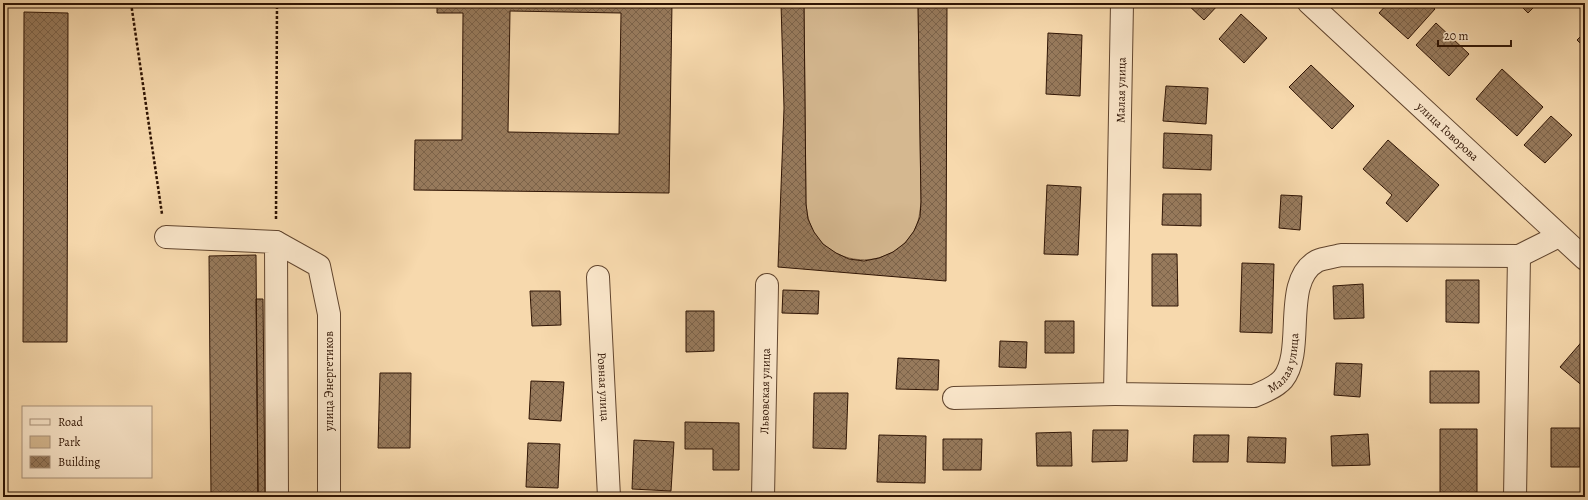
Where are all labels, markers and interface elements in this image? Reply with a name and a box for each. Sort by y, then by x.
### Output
scale bar [1438,22,1511,48]
text: 20 m [1444,28,1468,44]
street label: Малая улица [1112,56,1130,123]
street label: улица Говорова [1412,98,1483,165]
street label: улица Энергетиков [321,331,337,432]
street label: Малая улица [1265,332,1302,397]
street label: Львовская улица [756,347,774,434]
street label: Ровная улица [594,352,613,422]
legend [22,406,152,478]
text: Road [58,414,84,430]
text: Park [58,434,81,450]
text: Building [58,454,100,470]

